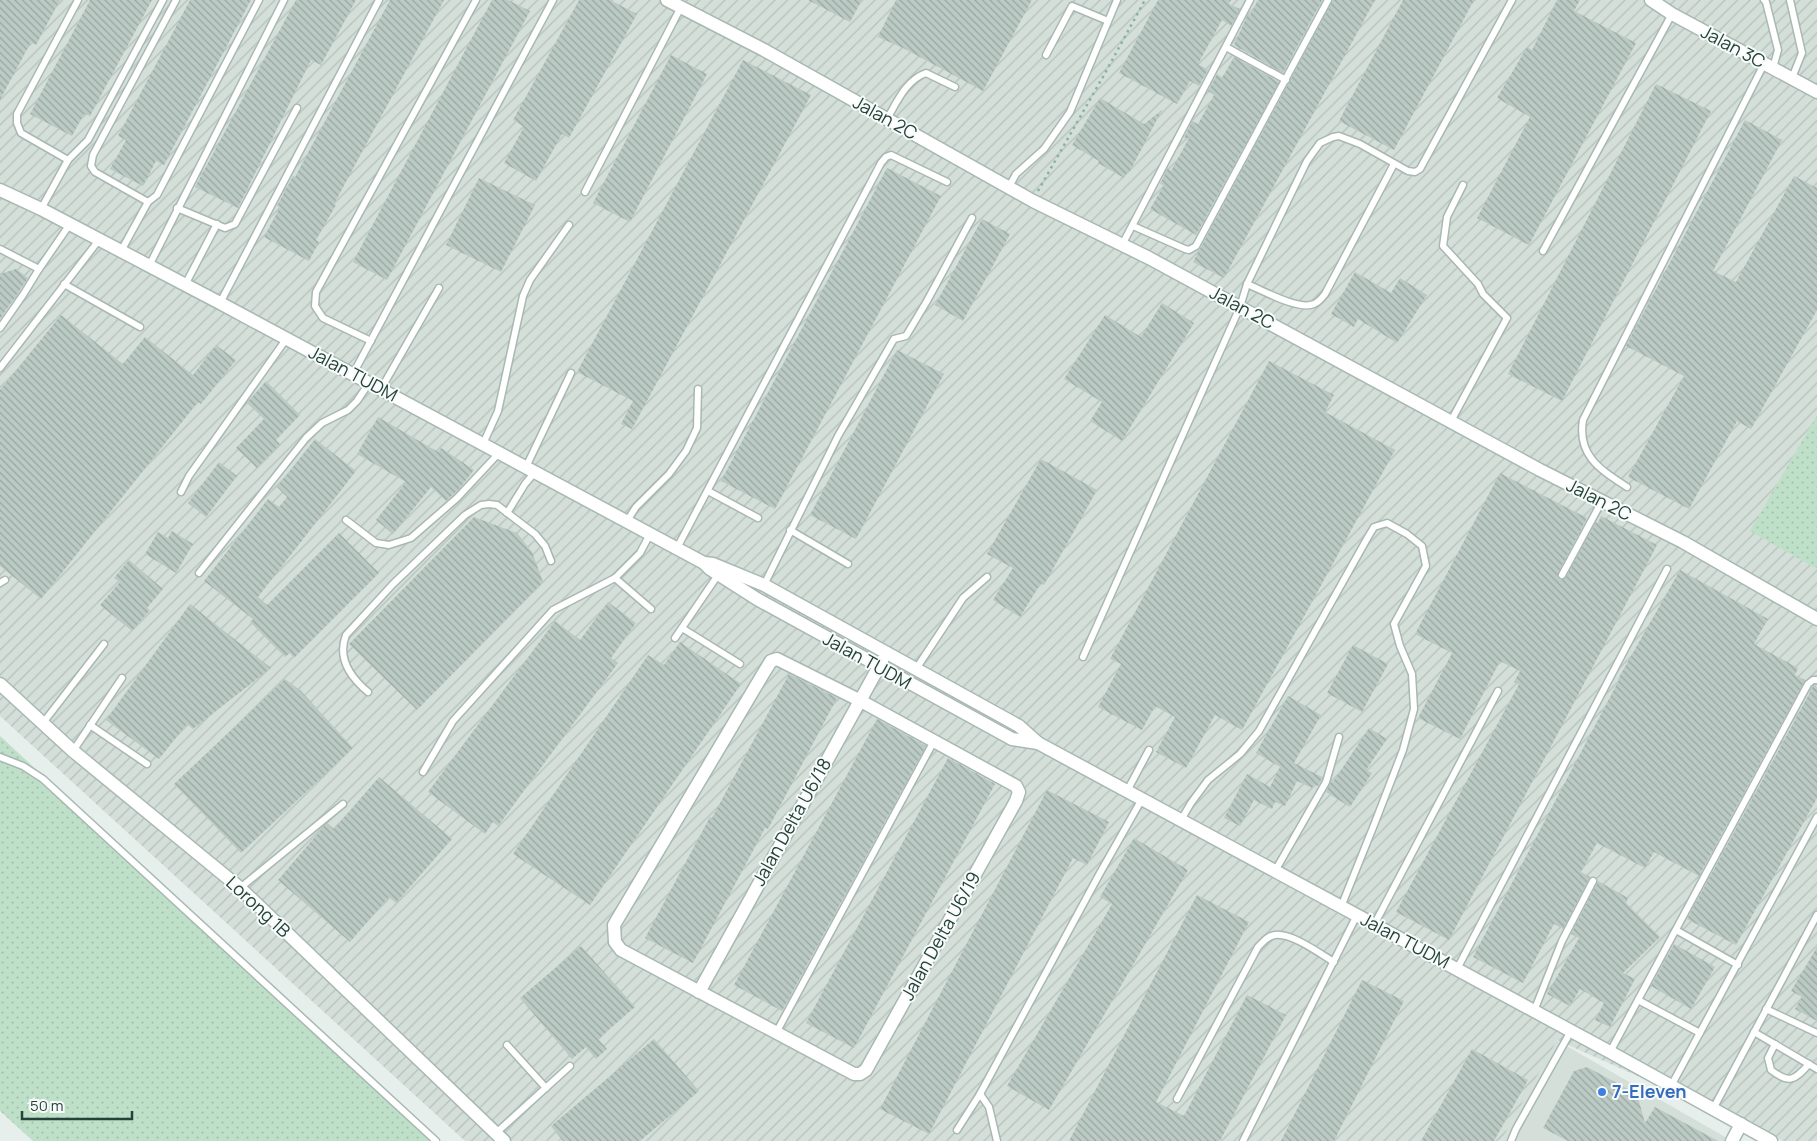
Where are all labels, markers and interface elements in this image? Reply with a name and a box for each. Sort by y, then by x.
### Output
street label: Jalan 3C [1697,19,1770,73]
street label: Jalan 2C [849,90,922,145]
street label: Jalan 2C [1206,280,1279,334]
street label: Jalan TUDM [305,340,402,407]
street label: Jalan 2C [1563,473,1636,526]
street label: Jalan TUDM [819,626,916,694]
street label: Jalan Delta U6/18 [746,753,836,890]
street label: Jalan Delta U6/19 [895,867,985,1004]
street label: Lorong 1B [221,870,296,942]
street label: Jalan TUDM [1357,907,1454,974]
place label: 7-Eleven [1612,1079,1687,1103]
marker: 7-Eleven [1596,1086,1608,1098]
scale bar [22,1088,132,1120]
text: 50 m [30,1095,64,1116]

